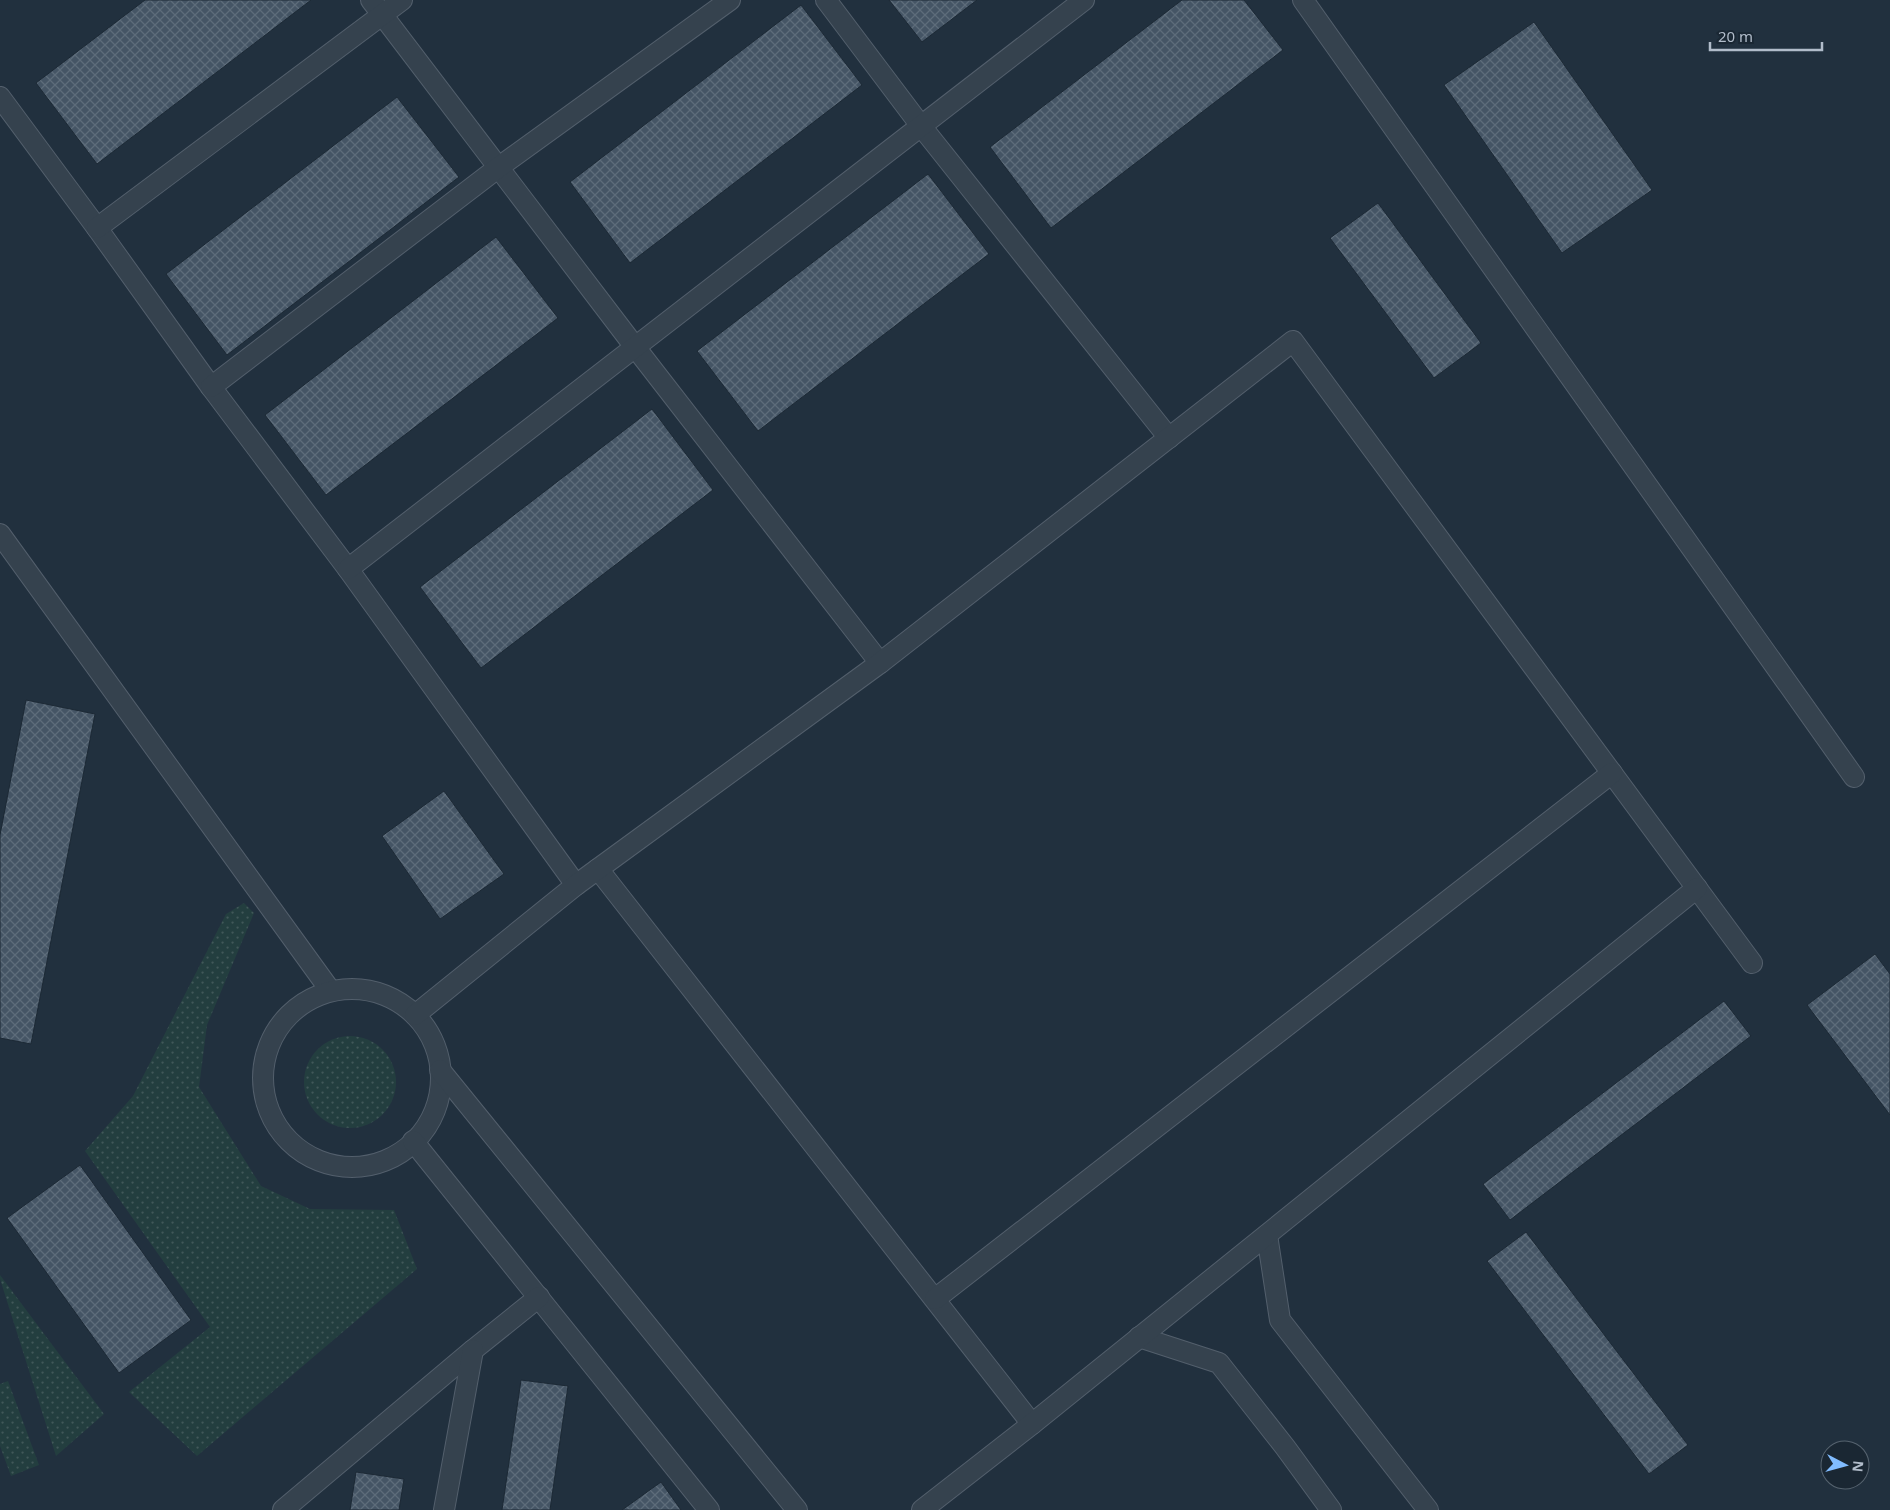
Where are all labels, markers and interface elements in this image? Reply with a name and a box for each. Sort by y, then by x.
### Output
scale bar [1710,20,1822,52]
text: 20 m [1718,26,1753,46]
north arrow [1820,1440,1870,1490]
text: N [1848,1460,1868,1473]

